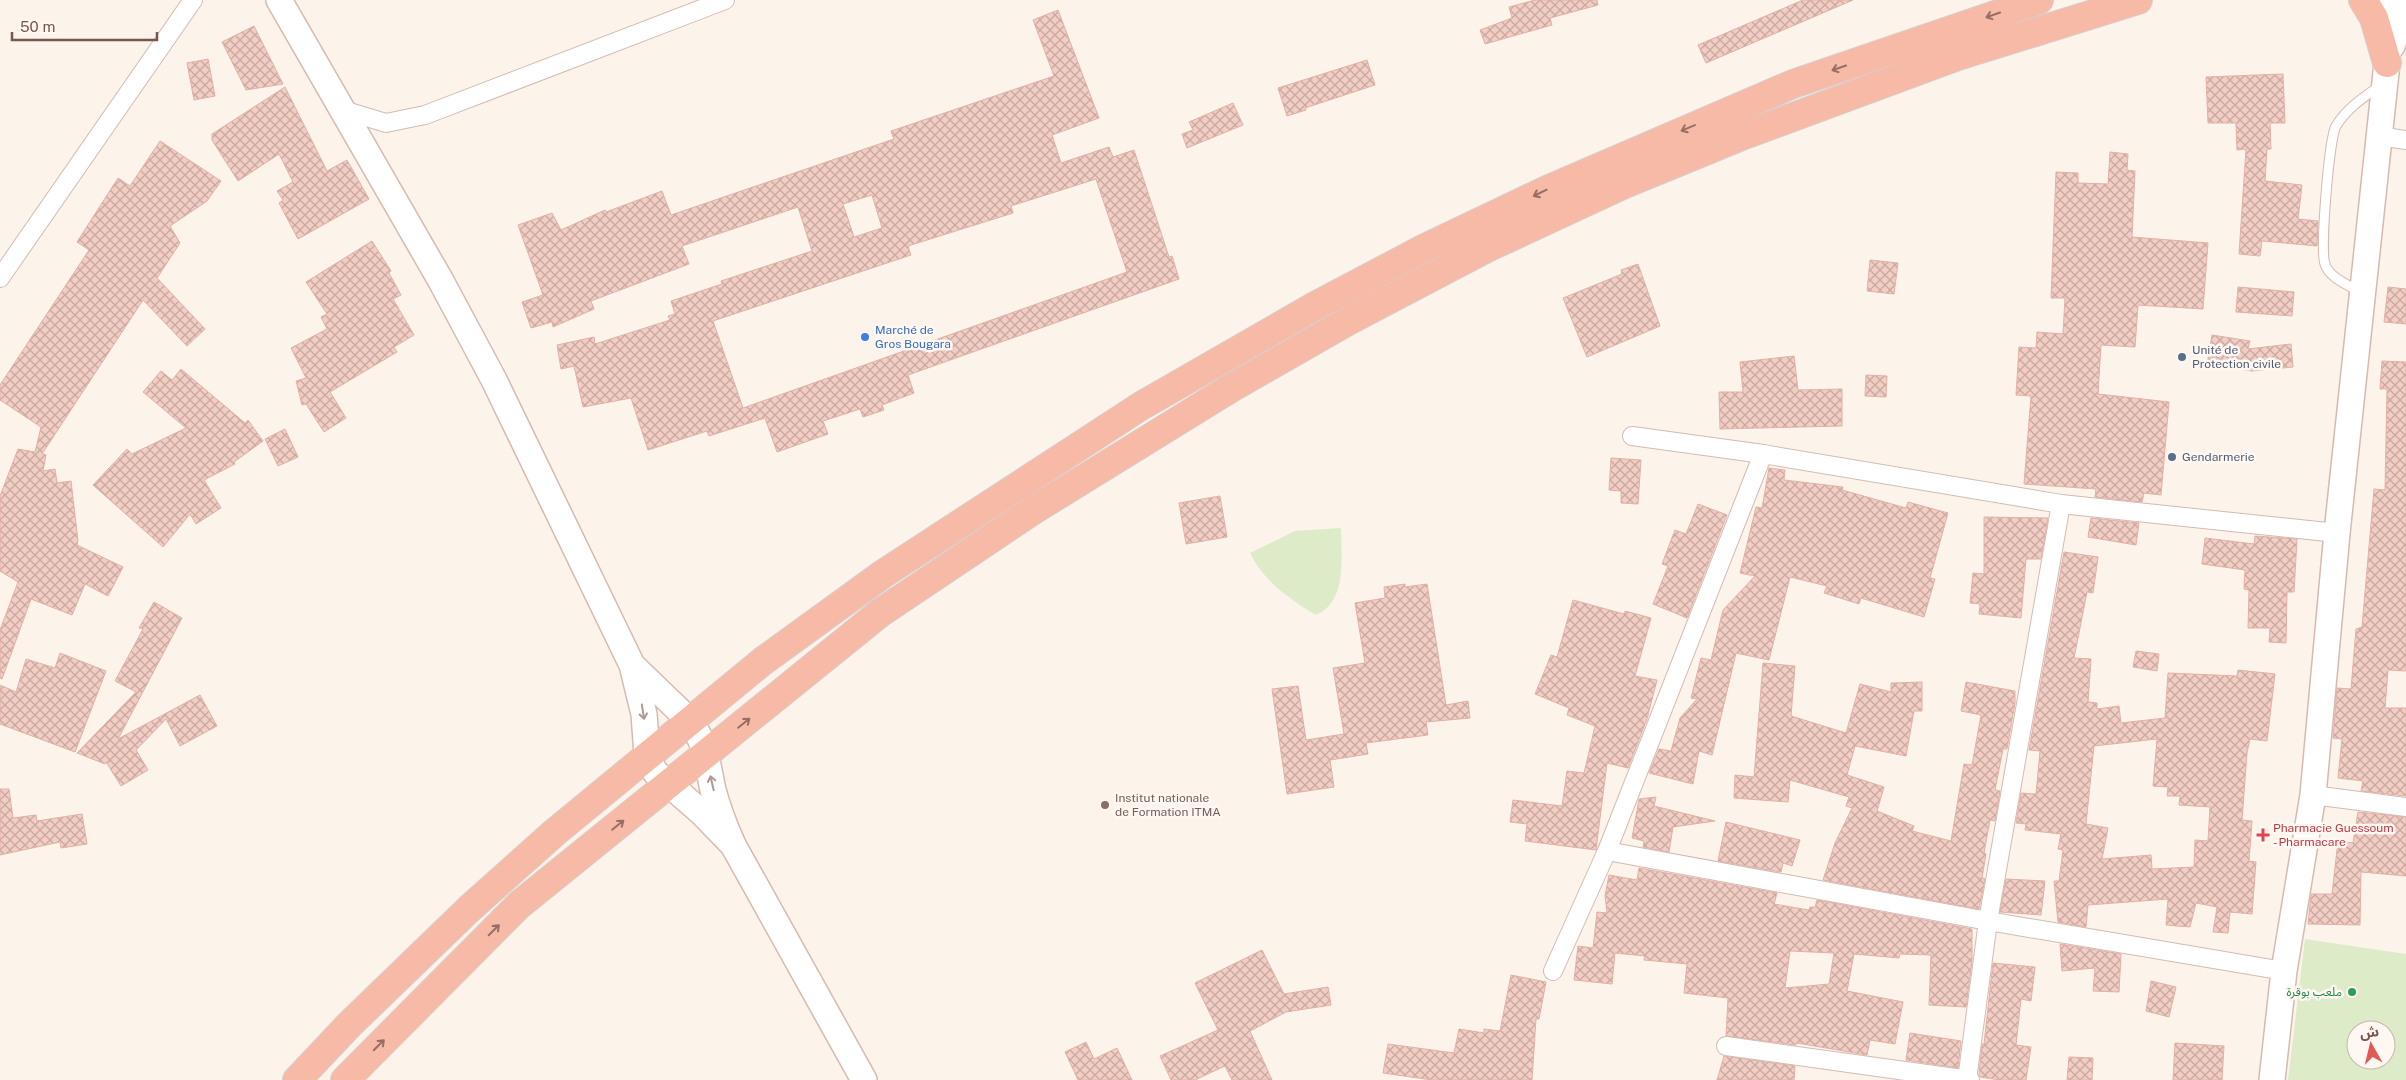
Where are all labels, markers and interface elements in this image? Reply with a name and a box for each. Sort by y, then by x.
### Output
scale bar [12,10,158,42]
one-way arrow [1986,11,2001,20]
text: 50 m [20,18,55,35]
one-way arrow [1832,64,1848,73]
one-way arrow [1681,124,1696,133]
one-way arrow [1533,189,1548,199]
place label: Marché de Gros Bougara [875,323,951,351]
marker: Marché de Gros Bougara [859,331,871,343]
place label: Unité de Protection civile [2192,343,2281,371]
marker: Unité de Protection civile [2176,351,2188,363]
place label: Gendarmerie [2182,450,2255,464]
marker: Gendarmerie [2166,451,2178,463]
one-way arrow [639,704,649,720]
one-way arrow [737,717,750,728]
one-way arrow [707,775,716,791]
place label: Institut nationale de Formation ITMA [1115,791,1221,819]
marker: Institut nationale de Formation ITMA [1099,799,1111,811]
one-way arrow [611,820,624,831]
place label: Pharmacie Guessoum - Pharmacare [2273,821,2394,849]
marker: Pharmacie Guessoum - Pharmacare [2257,829,2269,841]
one-way arrow [487,924,500,936]
place label: ملعب بوقرة [2286,985,2342,999]
marker: ملعب بوقرة [2346,986,2358,998]
north arrow [2346,1020,2396,1070]
text: ش [2359,1023,2380,1041]
one-way arrow [372,1039,385,1051]

